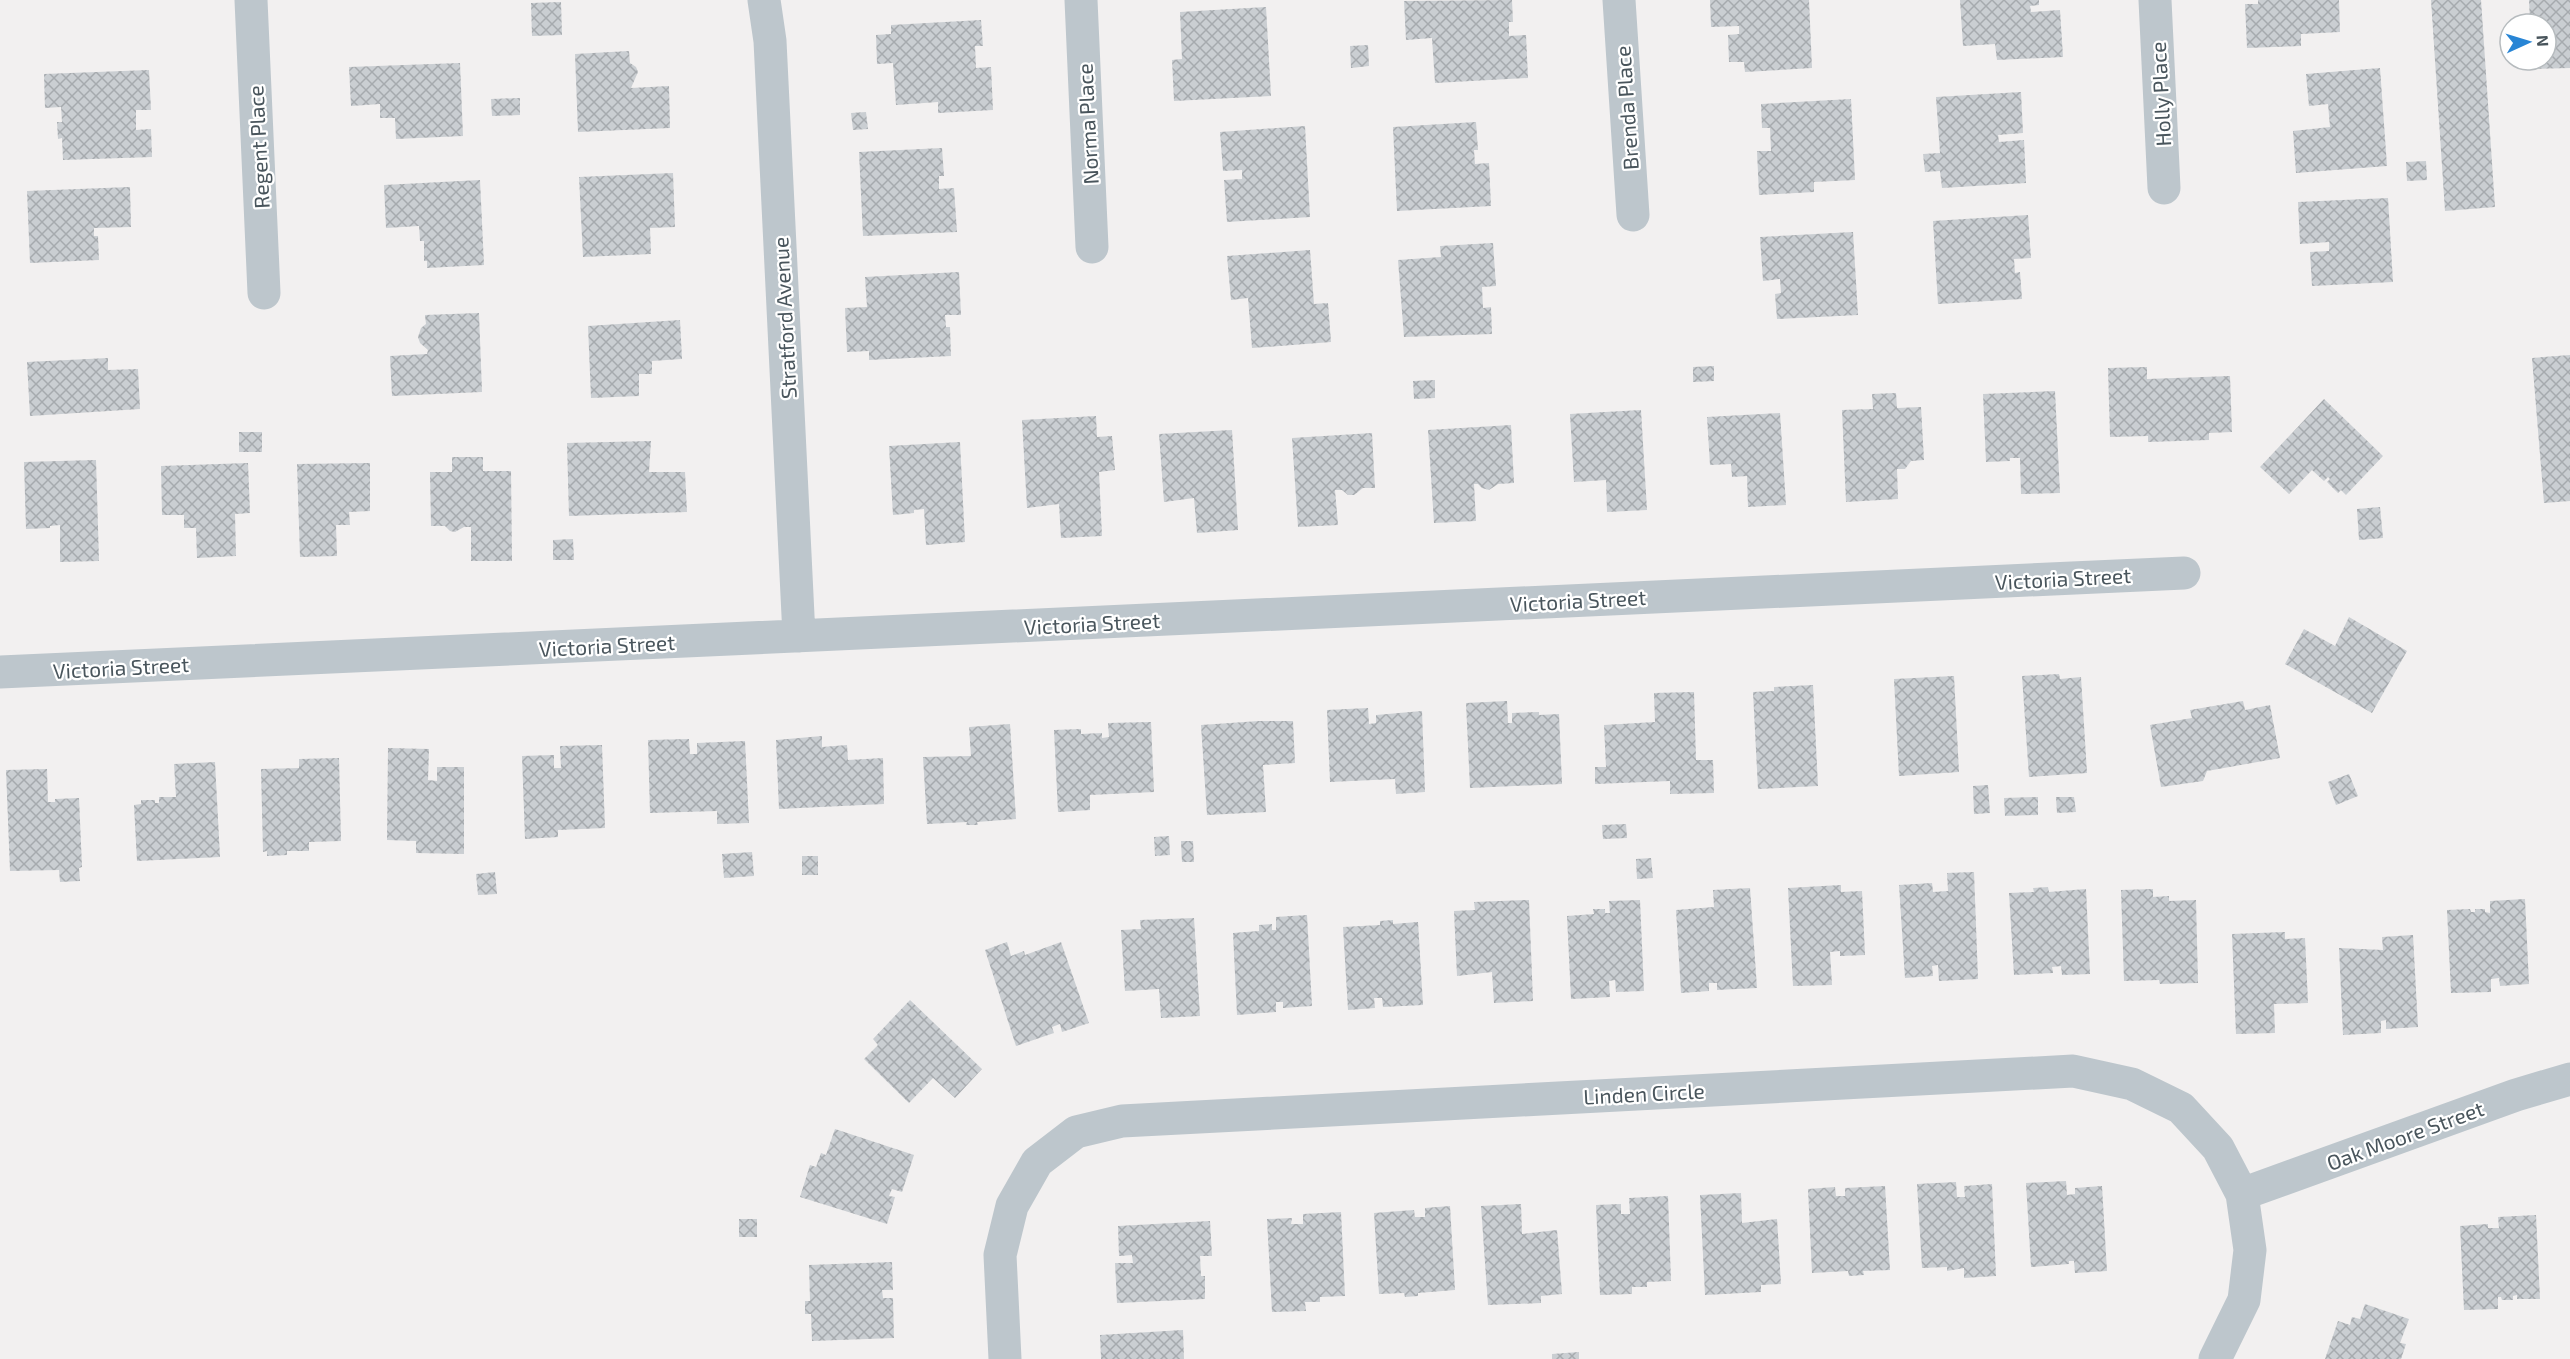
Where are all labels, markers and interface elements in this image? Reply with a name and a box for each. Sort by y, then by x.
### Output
north arrow [2498,12,2558,72]
text: N [2534,34,2553,47]
street label: Holly Place [2145,41,2175,147]
street label: Brenda Place [1609,45,1643,171]
street label: Norma Place [1071,63,1103,185]
street label: Regent Place [242,85,274,209]
street label: Stratford Avenue [767,236,801,400]
street label: Victoria Street [1994,562,2132,594]
street label: Victoria Street [1509,584,1647,616]
street label: Victoria Street [1023,607,1161,639]
street label: Victoria Street [538,629,676,661]
street label: Victoria Street [52,651,190,683]
street label: Linden Circle [1583,1077,1705,1109]
street label: Oak Moore Street [2323,1095,2487,1175]

